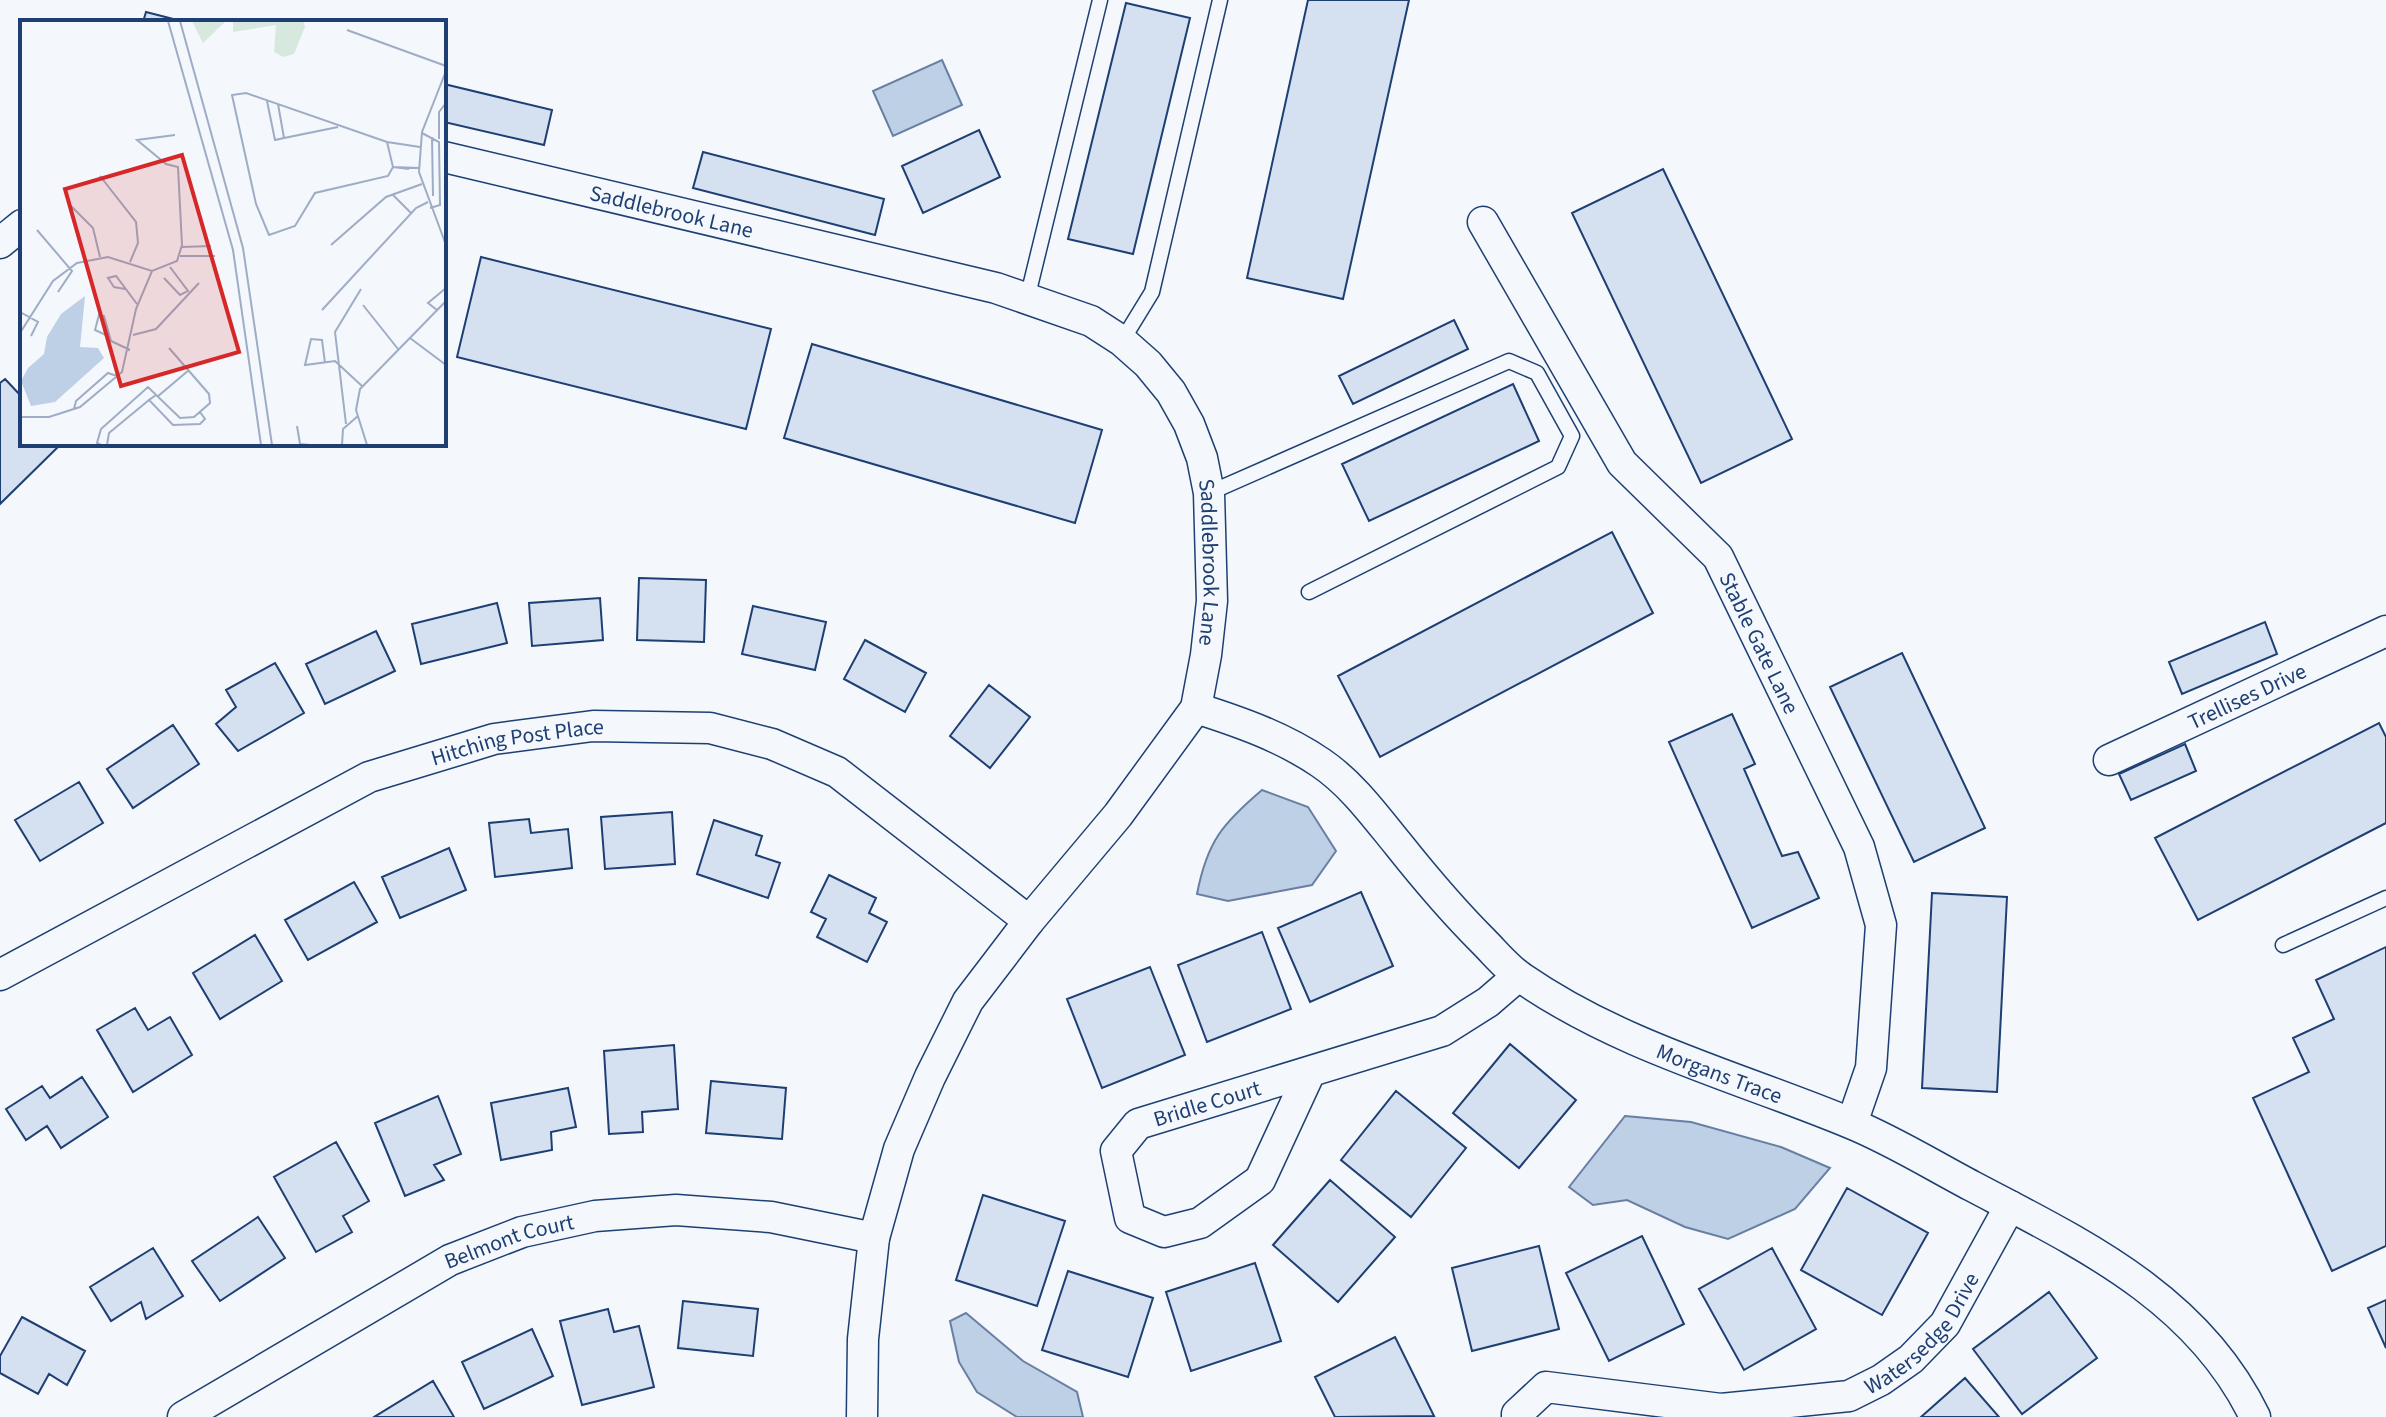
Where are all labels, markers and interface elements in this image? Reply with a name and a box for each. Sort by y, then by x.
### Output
inset map [20,20,446,446]
street label: Saddlebrook Lane [586,177,757,247]
street label: Saddlebrook Lane [1190,476,1227,648]
street label: Stable Gate Lane [1711,567,1807,720]
street label: Trellises Drive [2183,655,2312,738]
street label: Hitching Post Place [427,711,604,774]
street label: Morgans Trace [1651,1036,1787,1112]
street label: Bridle Court [1150,1072,1265,1135]
street label: Belmont Court [440,1206,578,1278]
street label: Watersedge Drive [1859,1267,1987,1403]

